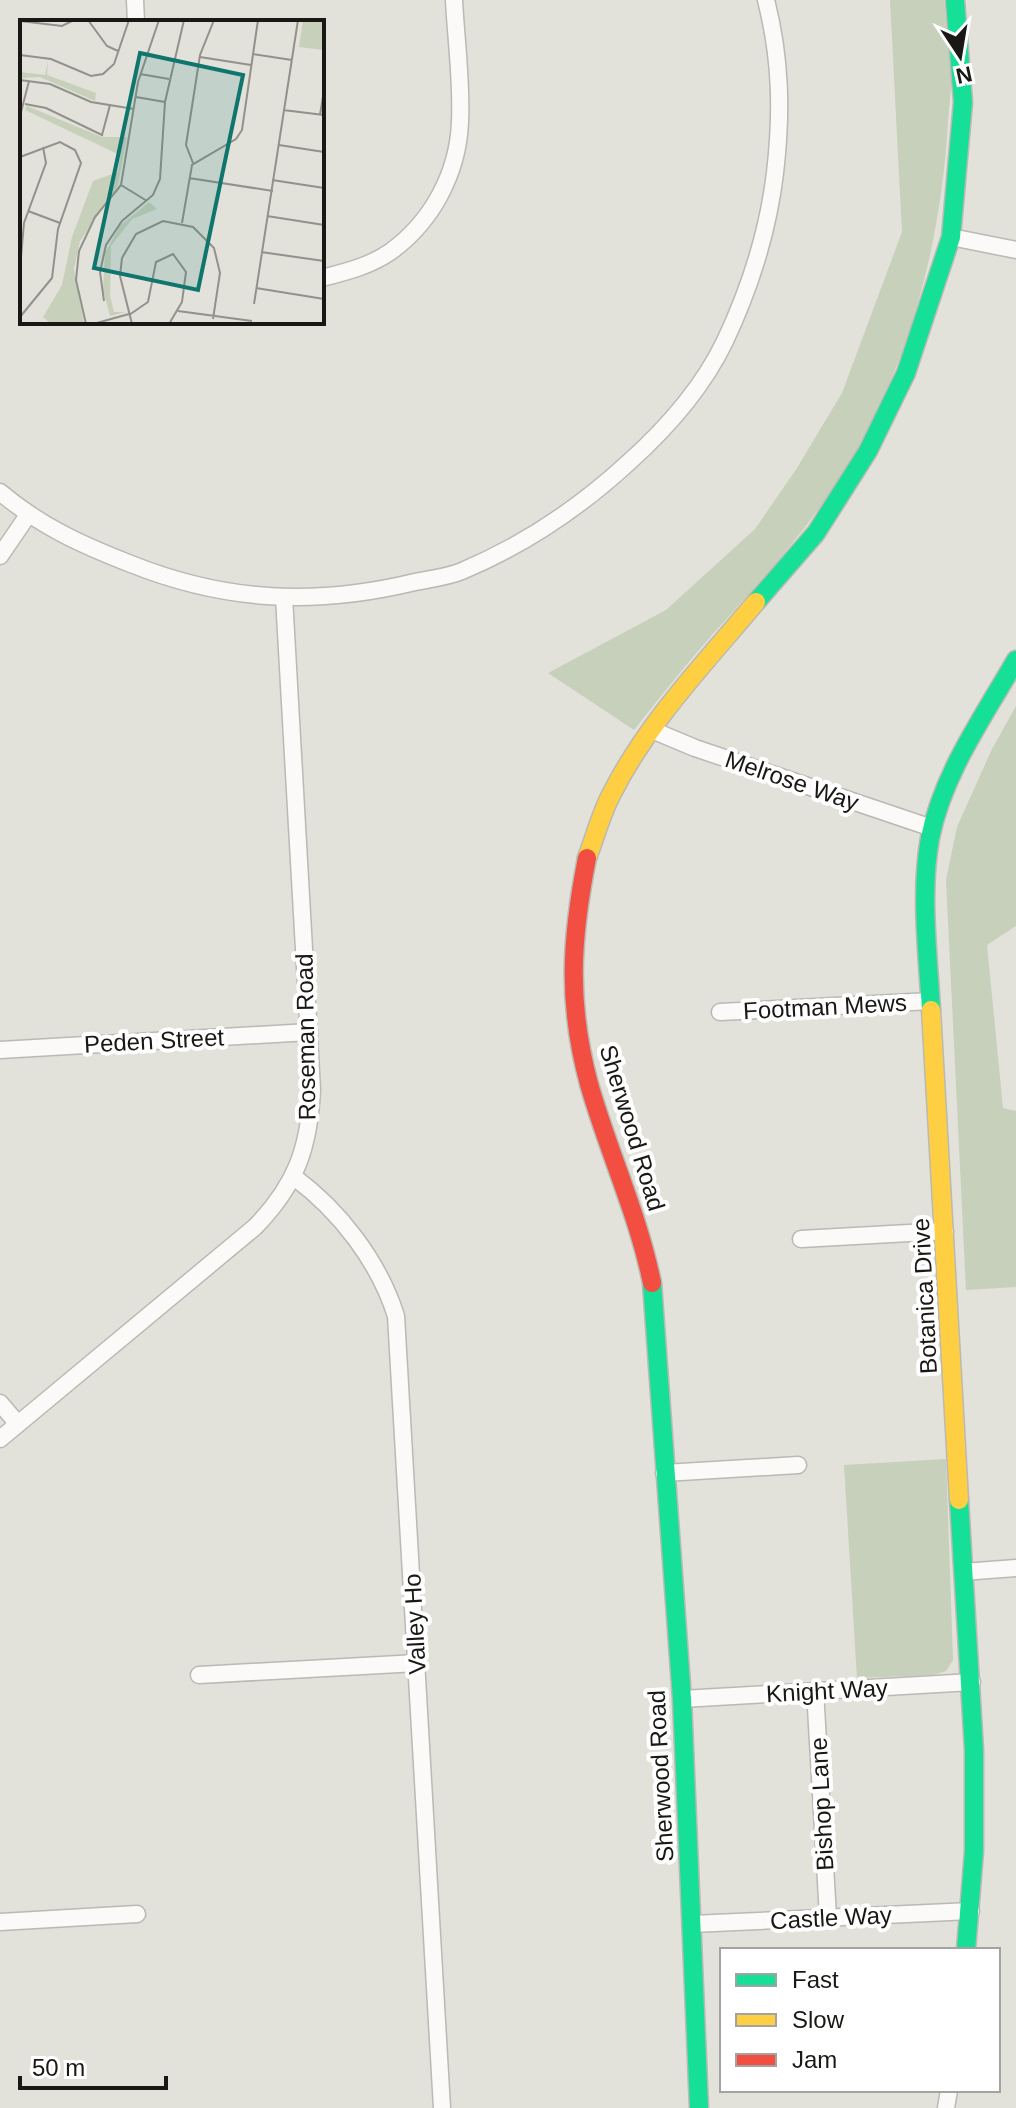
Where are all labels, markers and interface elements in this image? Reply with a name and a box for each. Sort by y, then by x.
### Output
north arrow [920,16,1000,96]
inset map [20,20,324,324]
text: N [954,61,974,89]
street label: Melrose Way [722,745,862,816]
street label: Roseman Road [291,953,320,1121]
street label: Footman Mews [742,989,908,1024]
street label: Peden Street [83,1023,225,1058]
street label: Sherwood Road [594,1042,671,1214]
street label: Botanica Drive [907,1217,942,1375]
street label: Valley Ho [398,1573,431,1675]
street label: Knight Way [765,1674,889,1707]
street label: Sherwood Road [643,1689,678,1863]
street label: Bishop Lane [805,1737,838,1871]
street label: Castle Way [769,1901,893,1934]
legend [720,1948,1000,2092]
text: Fast [792,1966,839,1993]
text: Slow [792,2006,845,2033]
scale bar [20,2040,166,2090]
text: Jam [792,2046,837,2073]
text: 50 m [32,2054,85,2081]

